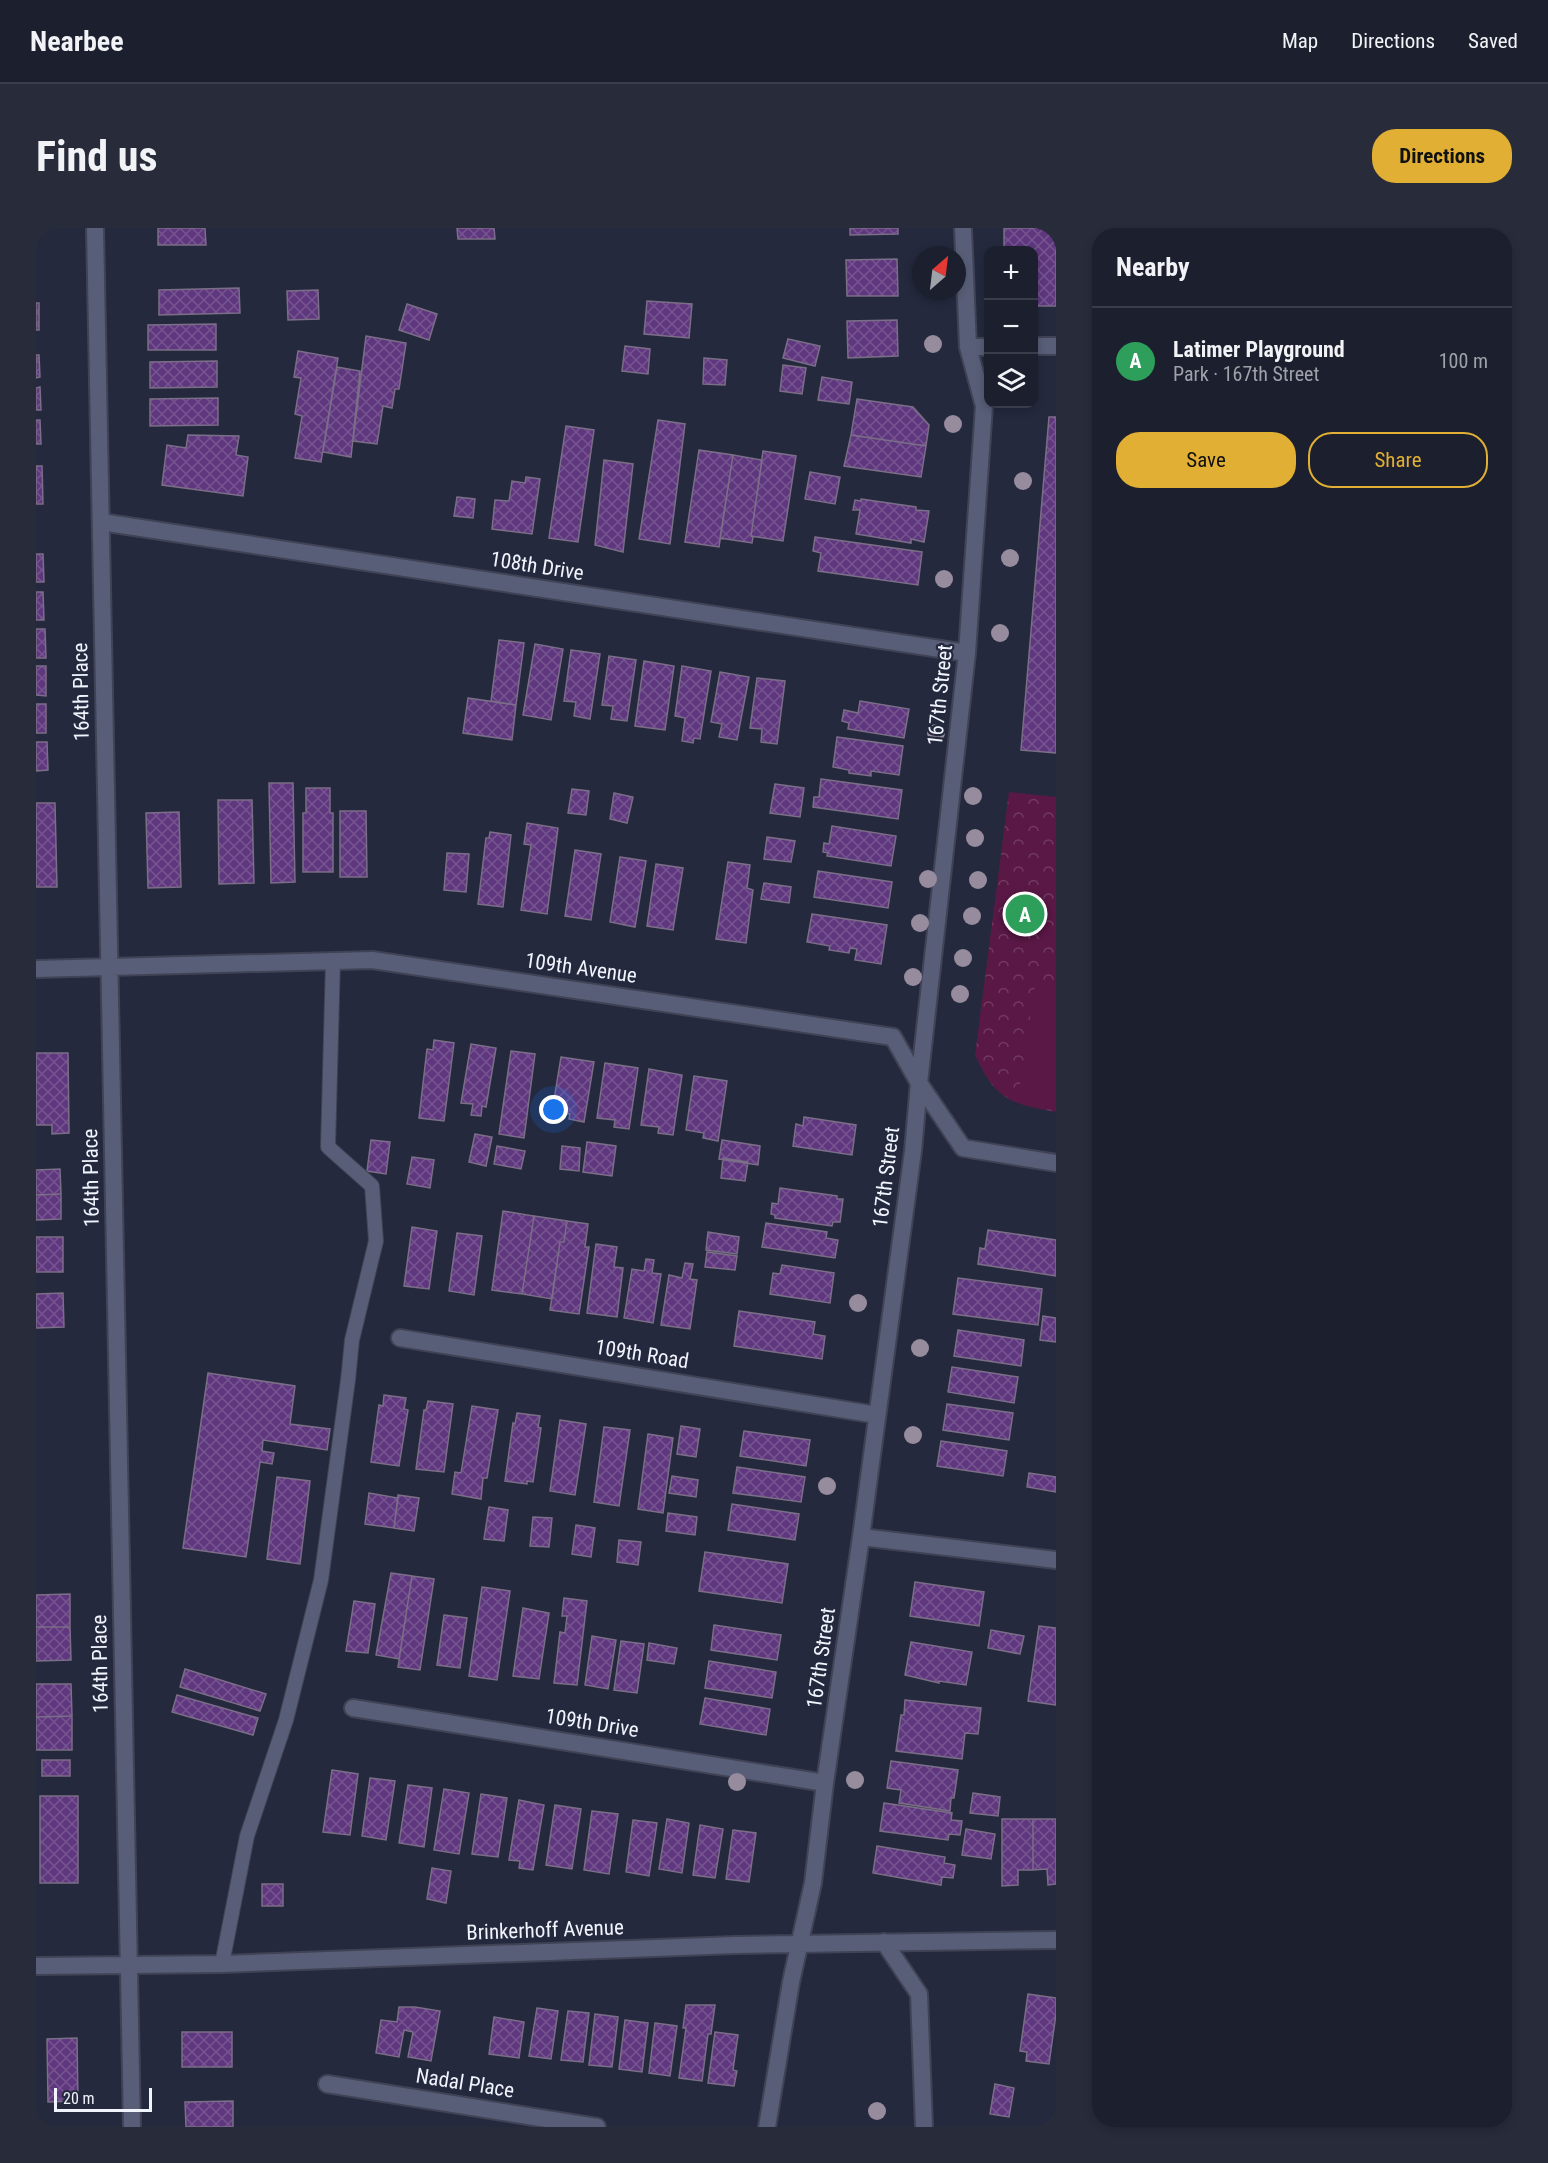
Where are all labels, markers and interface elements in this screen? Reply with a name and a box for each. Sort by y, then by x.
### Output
text: Nearbee [30,25,124,58]
text: Map [1282,29,1318,53]
text: Directions [1351,29,1435,53]
text: Saved [1468,29,1518,53]
button: Directions [1372,129,1512,183]
text: Find us [36,132,157,181]
north arrow [912,246,966,300]
map controls [984,246,1038,408]
button: + [984,246,1038,300]
text: Nearby [1116,252,1190,282]
button: − [984,300,1038,354]
text: Latimer Playground [1173,337,1345,362]
text: A [1130,349,1141,373]
text: 100 m [1439,349,1488,373]
button: layers [984,354,1038,408]
text: Park · 167th Street [1173,362,1319,386]
button: Save [1116,432,1296,488]
button: Share [1308,432,1488,488]
street label: 108th Drive [489,547,586,585]
street label: 164th Place [68,642,94,741]
street label: 167th Street [923,643,957,747]
pin: A [1006,892,1044,936]
street label: 109th Avenue [524,948,639,988]
your location [539,1095,568,1124]
street label: 167th Street [868,1125,904,1229]
street label: 164th Place [78,1128,104,1227]
street label: 109th Road [593,1335,691,1373]
street label: 167th Street [802,1606,840,1710]
street label: 164th Place [87,1614,113,1713]
street label: 109th Drive [544,1704,641,1742]
street label: Brinkerhoff Avenue [466,1915,624,1945]
street label: Nadal Place [414,2063,516,2103]
scale bar [54,2085,152,2112]
text: 20 m [63,2089,95,2108]

